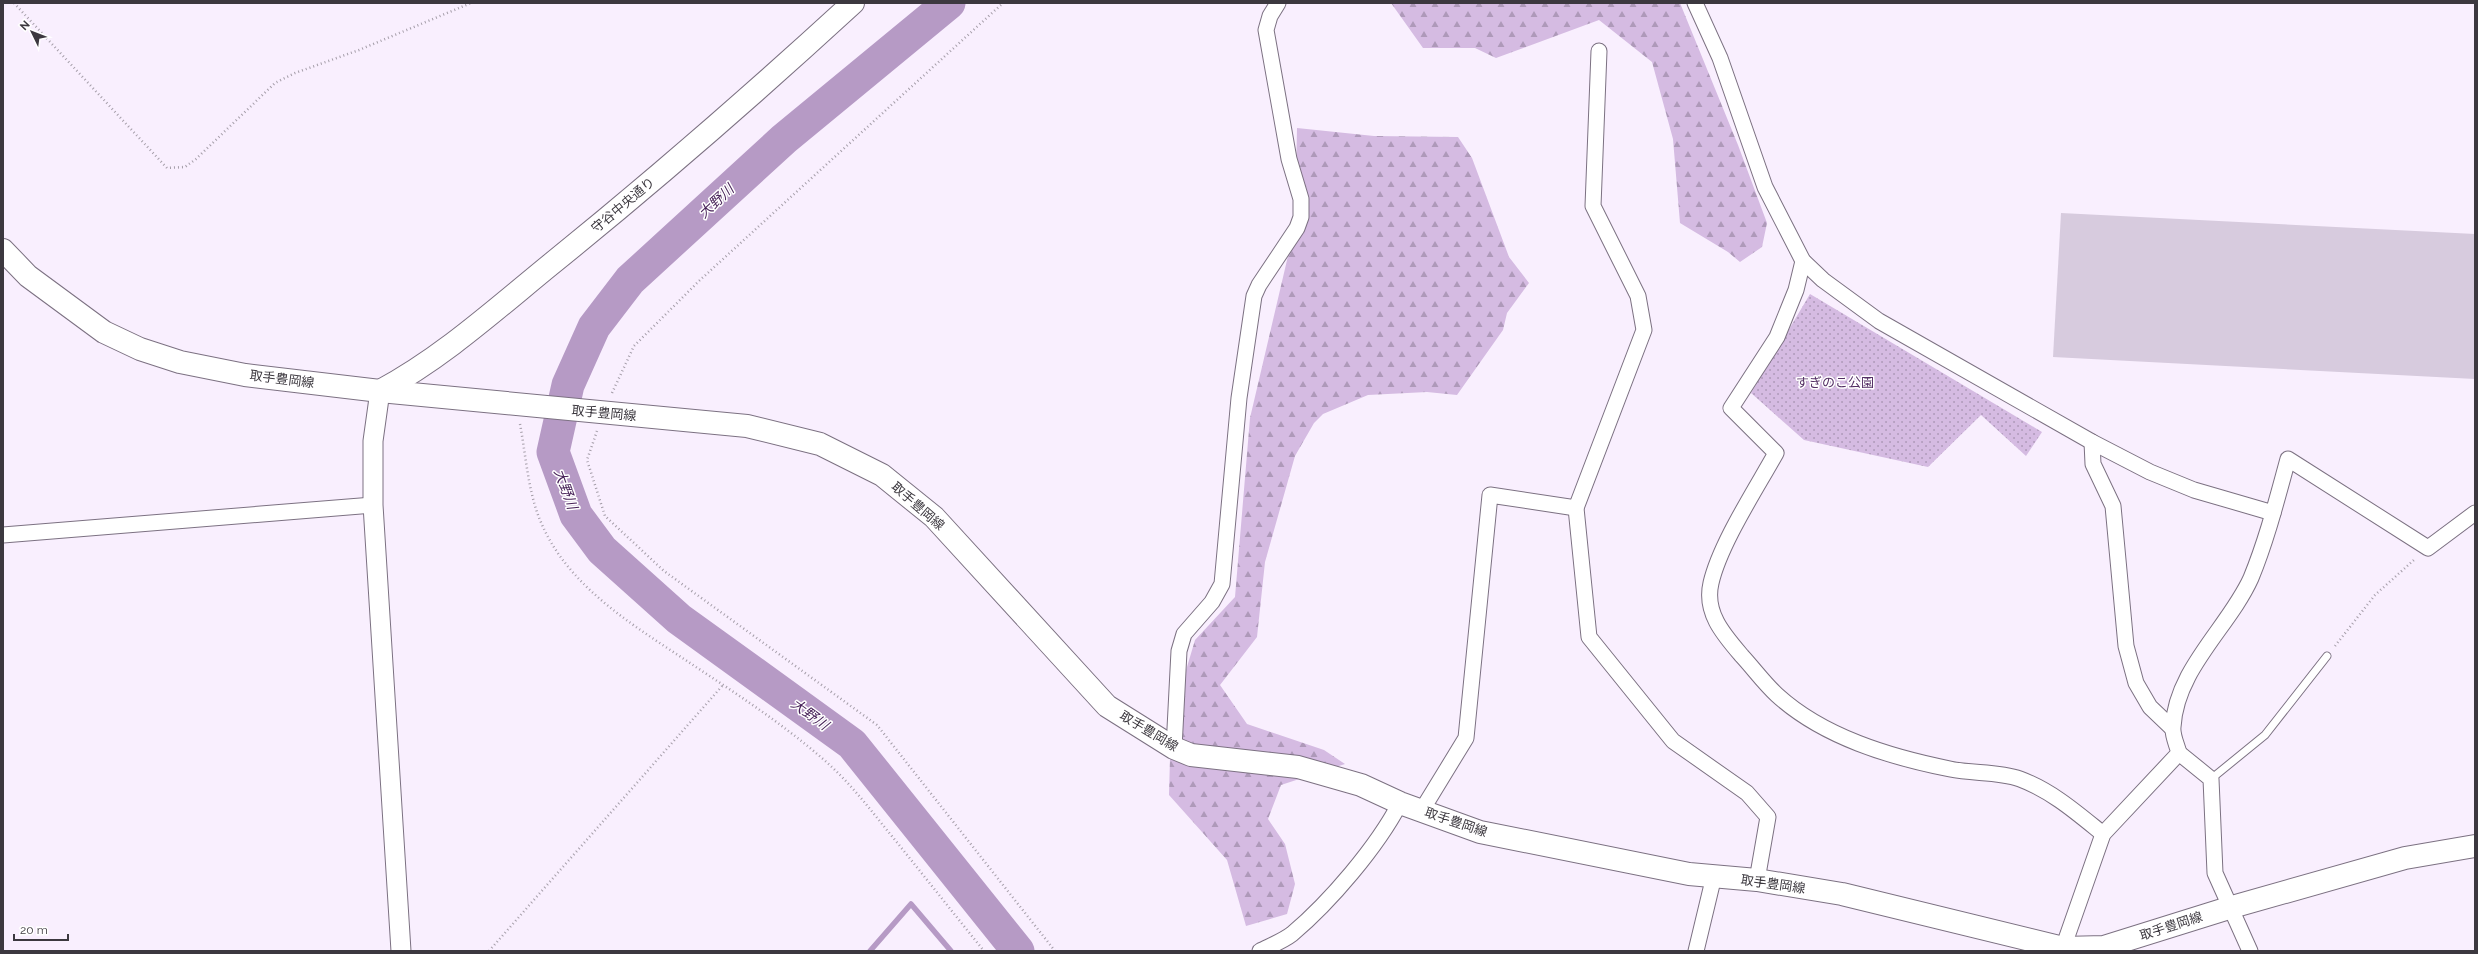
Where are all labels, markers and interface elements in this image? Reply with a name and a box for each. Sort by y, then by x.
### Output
north arrow [12,12,52,52]
text: N [17,18,33,33]
street label: 守谷中央通り [588,174,658,236]
water label: 大野川 [695,179,738,221]
street label: 取手豊岡線 [249,368,315,390]
park label: すぎのこ公園 [1796,375,1874,390]
street label: 取手豊岡線 [571,403,637,423]
water label: 大野川 [551,467,581,513]
street label: 取手豊岡線 [889,479,947,533]
water label: 大野川 [788,695,833,734]
street label: 取手豊岡線 [1117,708,1181,754]
street label: 取手豊岡線 [1423,804,1489,840]
street label: 取手豊岡線 [1740,872,1806,896]
street label: 取手豊岡線 [2138,909,2204,943]
scale bar [14,916,68,942]
text: 20 m [20,923,48,937]

